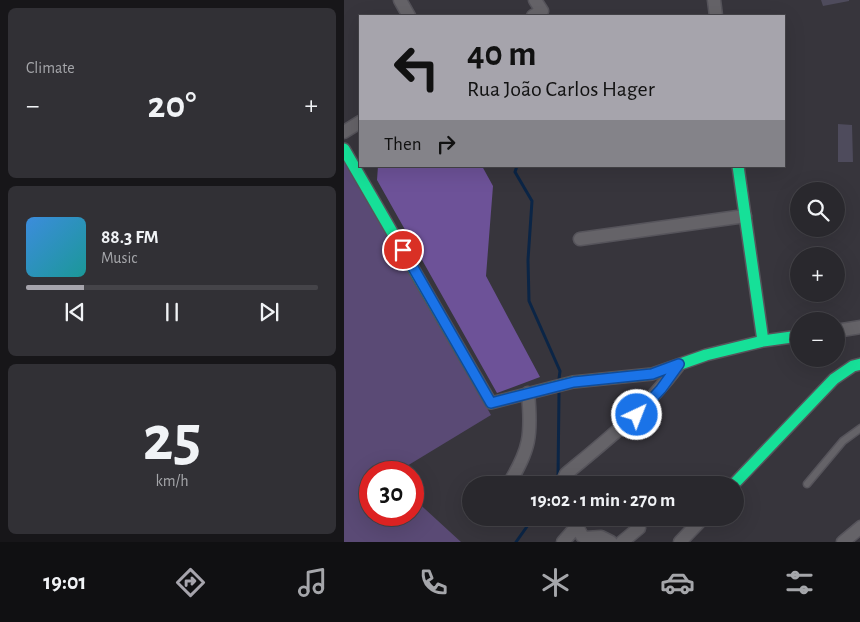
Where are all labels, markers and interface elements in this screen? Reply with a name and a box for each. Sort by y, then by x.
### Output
icon: left [384,35,449,100]
text: 40 m [467,37,536,72]
text: Climate [26,60,75,76]
text: Rua João Carlos Hager [467,78,655,100]
text: 20° [148,87,196,125]
text: − [26,92,39,120]
text: + [305,92,318,120]
icon: right [432,130,460,158]
text: Then [384,135,422,154]
map controls [790,182,845,367]
button: search [790,182,845,237]
text: 88.3 FM [101,228,159,247]
pin [382,229,424,271]
icon: arrive [389,236,417,264]
button: + [790,247,845,302]
text: Music [101,250,137,266]
icon: previous [61,298,89,326]
icon: pause [158,298,186,326]
icon: next [255,298,283,326]
button: − [790,312,845,367]
position arrow [610,388,662,440]
text: 25 [143,407,201,472]
speed limit sign: 30 [359,461,424,526]
text: km/h [155,473,189,489]
text: 19:02 · 1 min · 270 m [531,491,675,510]
icon: directions [173,565,208,600]
icon: music [295,565,330,600]
icon: phone [416,565,451,600]
icon: climate [538,565,573,600]
icon: car [660,565,695,600]
icon: filters [782,565,817,600]
text: 19:01 [43,571,86,593]

